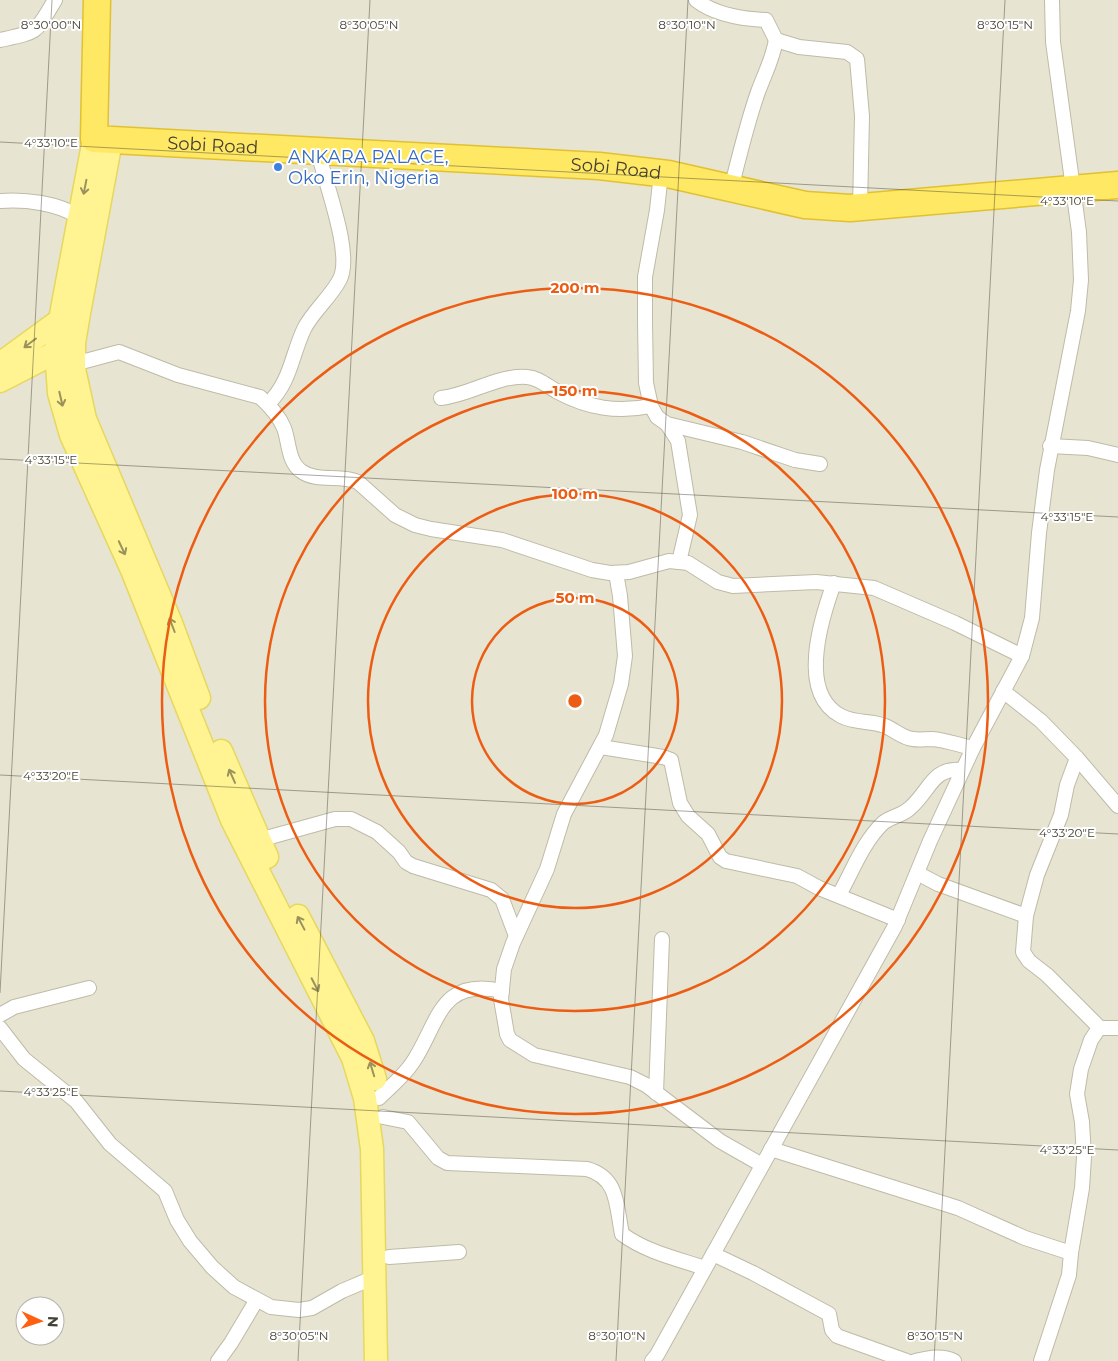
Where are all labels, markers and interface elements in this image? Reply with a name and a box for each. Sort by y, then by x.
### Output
text: 8°30'00"N [21,17,81,32]
text: 8°30'05"N [339,17,399,32]
text: 8°30'10"N [658,17,716,32]
text: 8°30'15"N [977,17,1033,32]
street label: Sobi Road [167,132,259,159]
text: 4°33'10"E [24,135,78,150]
place label: ANKARA PALACE, Oko Erin, Nigeria [288,146,449,189]
street label: Sobi Road [570,154,663,184]
marker: ANKARA PALACE, Oko Erin, Nigeria [272,161,284,173]
one-way arrow [80,178,90,194]
text: 4°33'10"E [1040,193,1094,208]
text: 200 m [550,278,600,297]
one-way arrow [24,337,37,348]
text: 150 m [553,381,597,400]
one-way arrow [57,390,66,406]
text: 4°33'15"E [25,452,77,467]
text: 100 m [552,484,598,503]
text: 4°33'15"E [1041,509,1093,524]
one-way arrow [118,541,128,556]
text: 50 m [555,588,595,607]
one-way arrow [167,618,176,633]
centre of rings [566,692,584,710]
text: 4°33'20"E [23,768,79,783]
one-way arrow [226,769,236,784]
text: 4°33'20"E [1039,825,1095,840]
one-way arrow [296,916,306,931]
one-way arrow [311,977,321,992]
one-way arrow [367,1061,377,1077]
text: 4°33'25"E [24,1084,79,1099]
text: 4°33'25"E [1040,1142,1095,1157]
north arrow [15,1296,65,1346]
text: N [44,1316,62,1328]
text: 8°30'05"N [269,1328,329,1343]
text: 8°30'10"N [588,1328,646,1343]
text: 8°30'15"N [907,1328,963,1343]

